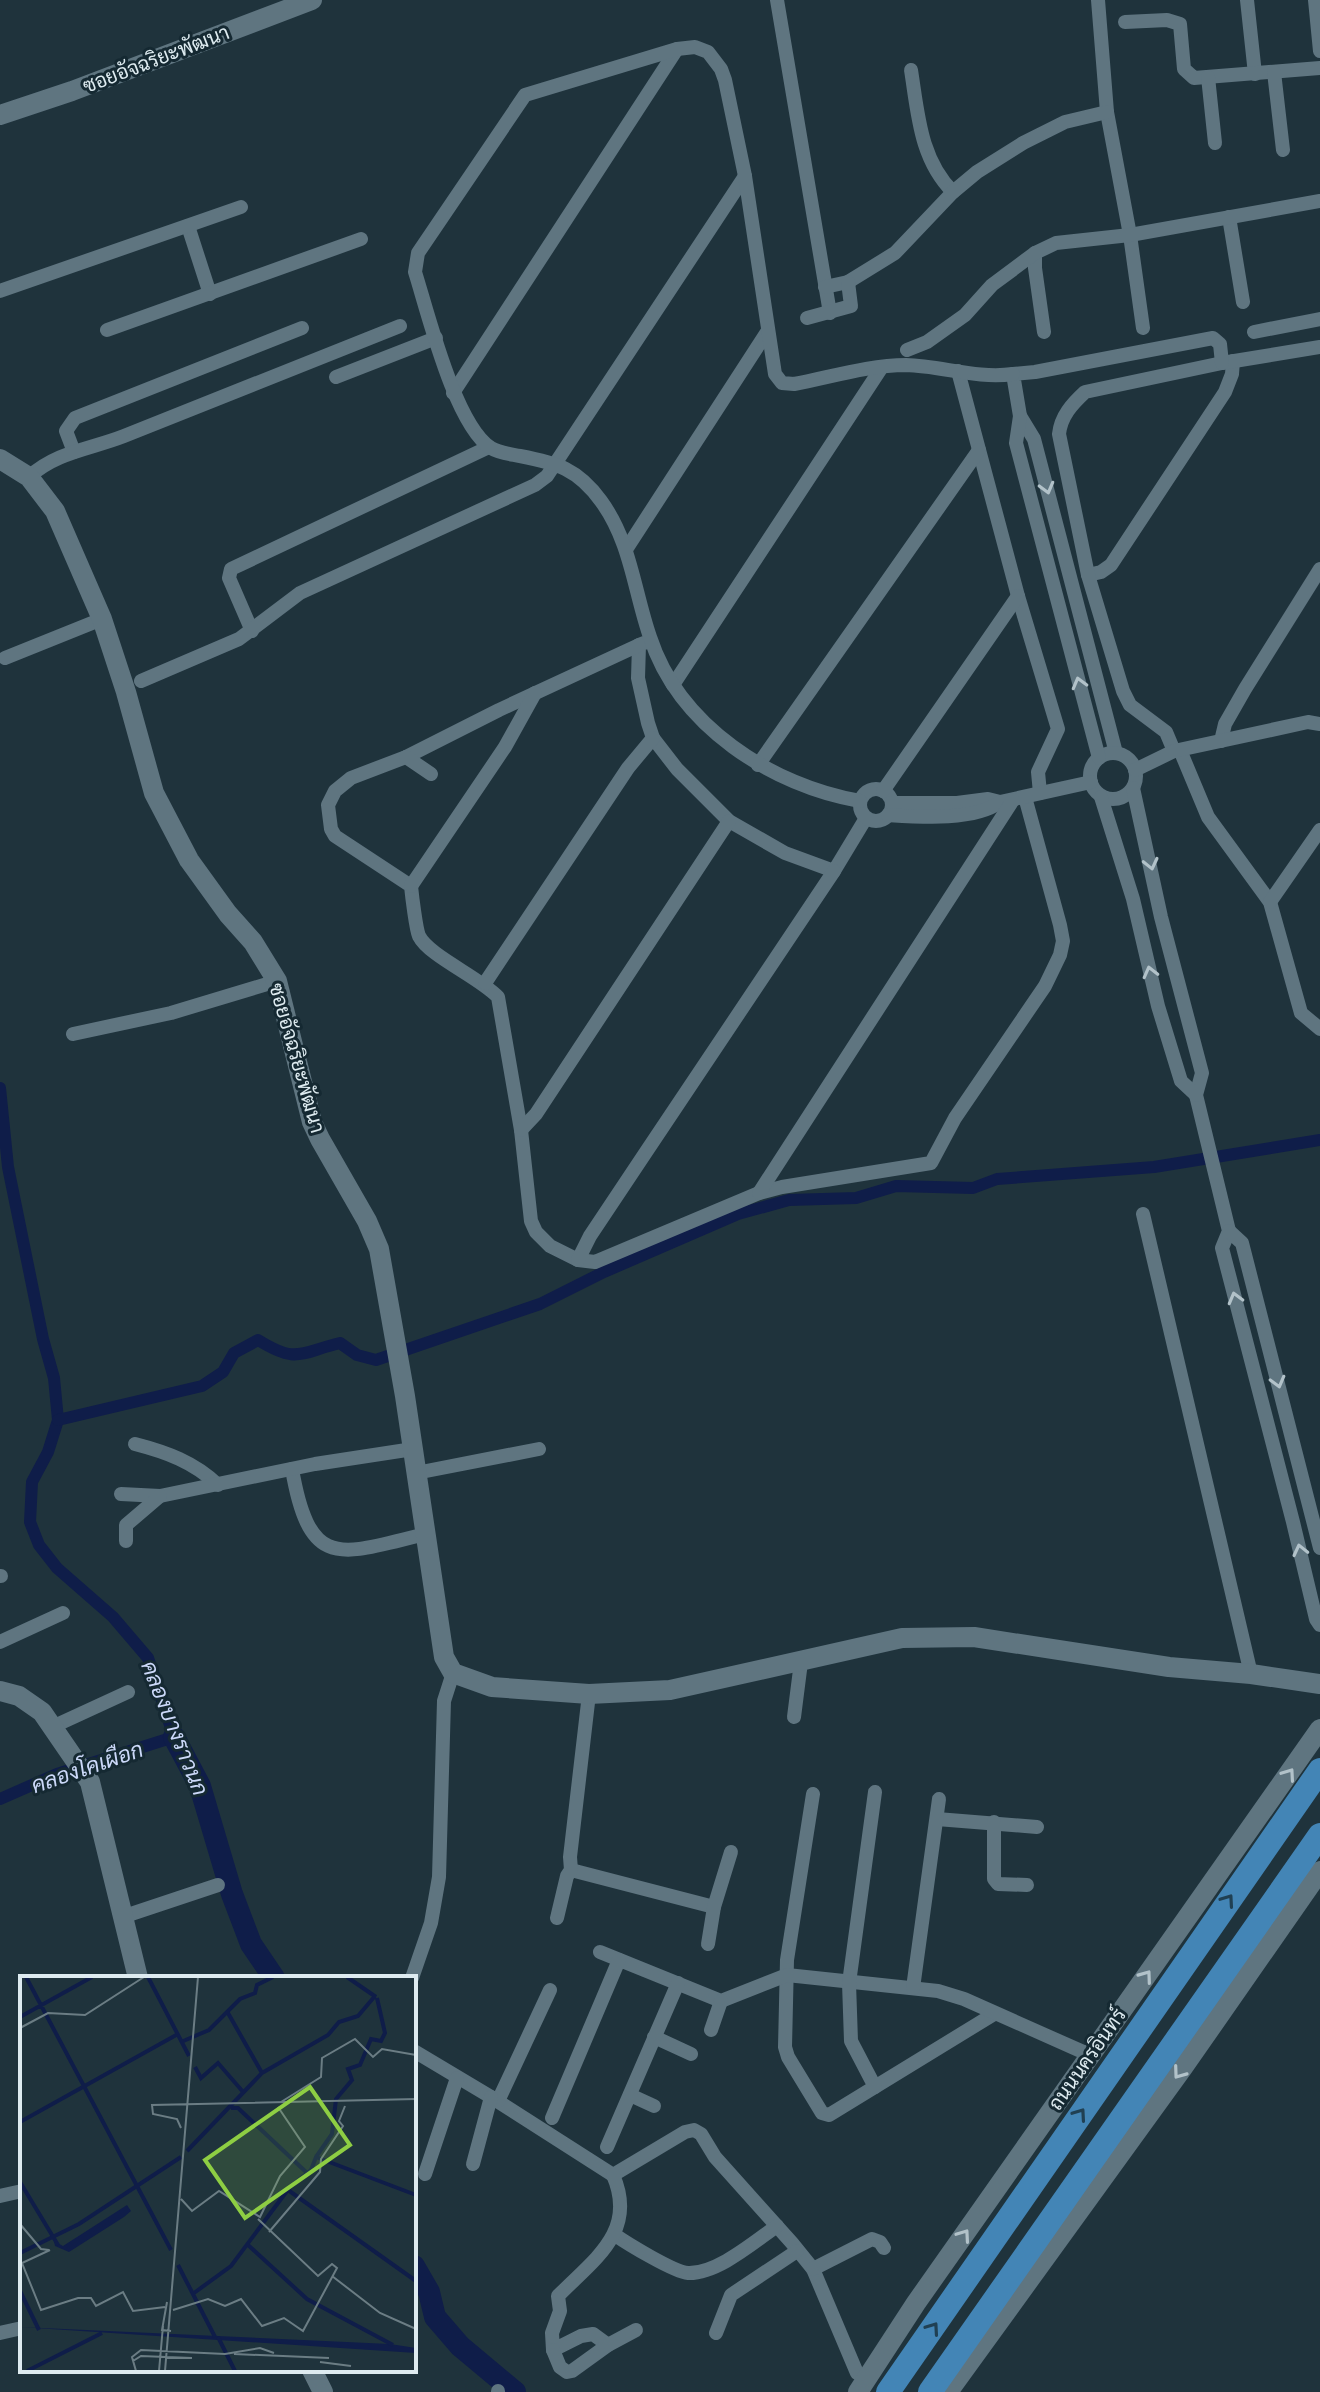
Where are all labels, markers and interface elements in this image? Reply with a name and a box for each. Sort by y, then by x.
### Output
street label: ซอยอัจฉริยะพัฒนา [79,19,233,99]
one-way arrow [1037,481,1054,495]
one-way arrow [1071,676,1088,690]
one-way arrow [1141,857,1158,870]
one-way arrow [1142,966,1159,980]
street label: ซอยอัจฉริยะพัฒนา [263,980,331,1136]
one-way arrow [1228,1292,1245,1306]
one-way arrow [1269,1375,1286,1389]
one-way arrow [1292,1544,1309,1558]
water label: คลองบางราวนก [135,1656,215,1800]
water label: คลองโคเผือก [27,1735,147,1799]
one-way arrow [1279,1768,1294,1782]
one-way arrow [1218,1894,1233,1908]
one-way arrow [1136,1970,1151,1984]
inset map [20,1976,416,2372]
street label: ถนนนครอินทร์ [1041,2002,1132,2115]
one-way arrow [1175,2064,1189,2078]
one-way arrow [1070,2108,1085,2122]
one-way arrow [954,2229,969,2243]
one-way arrow [923,2322,938,2336]

